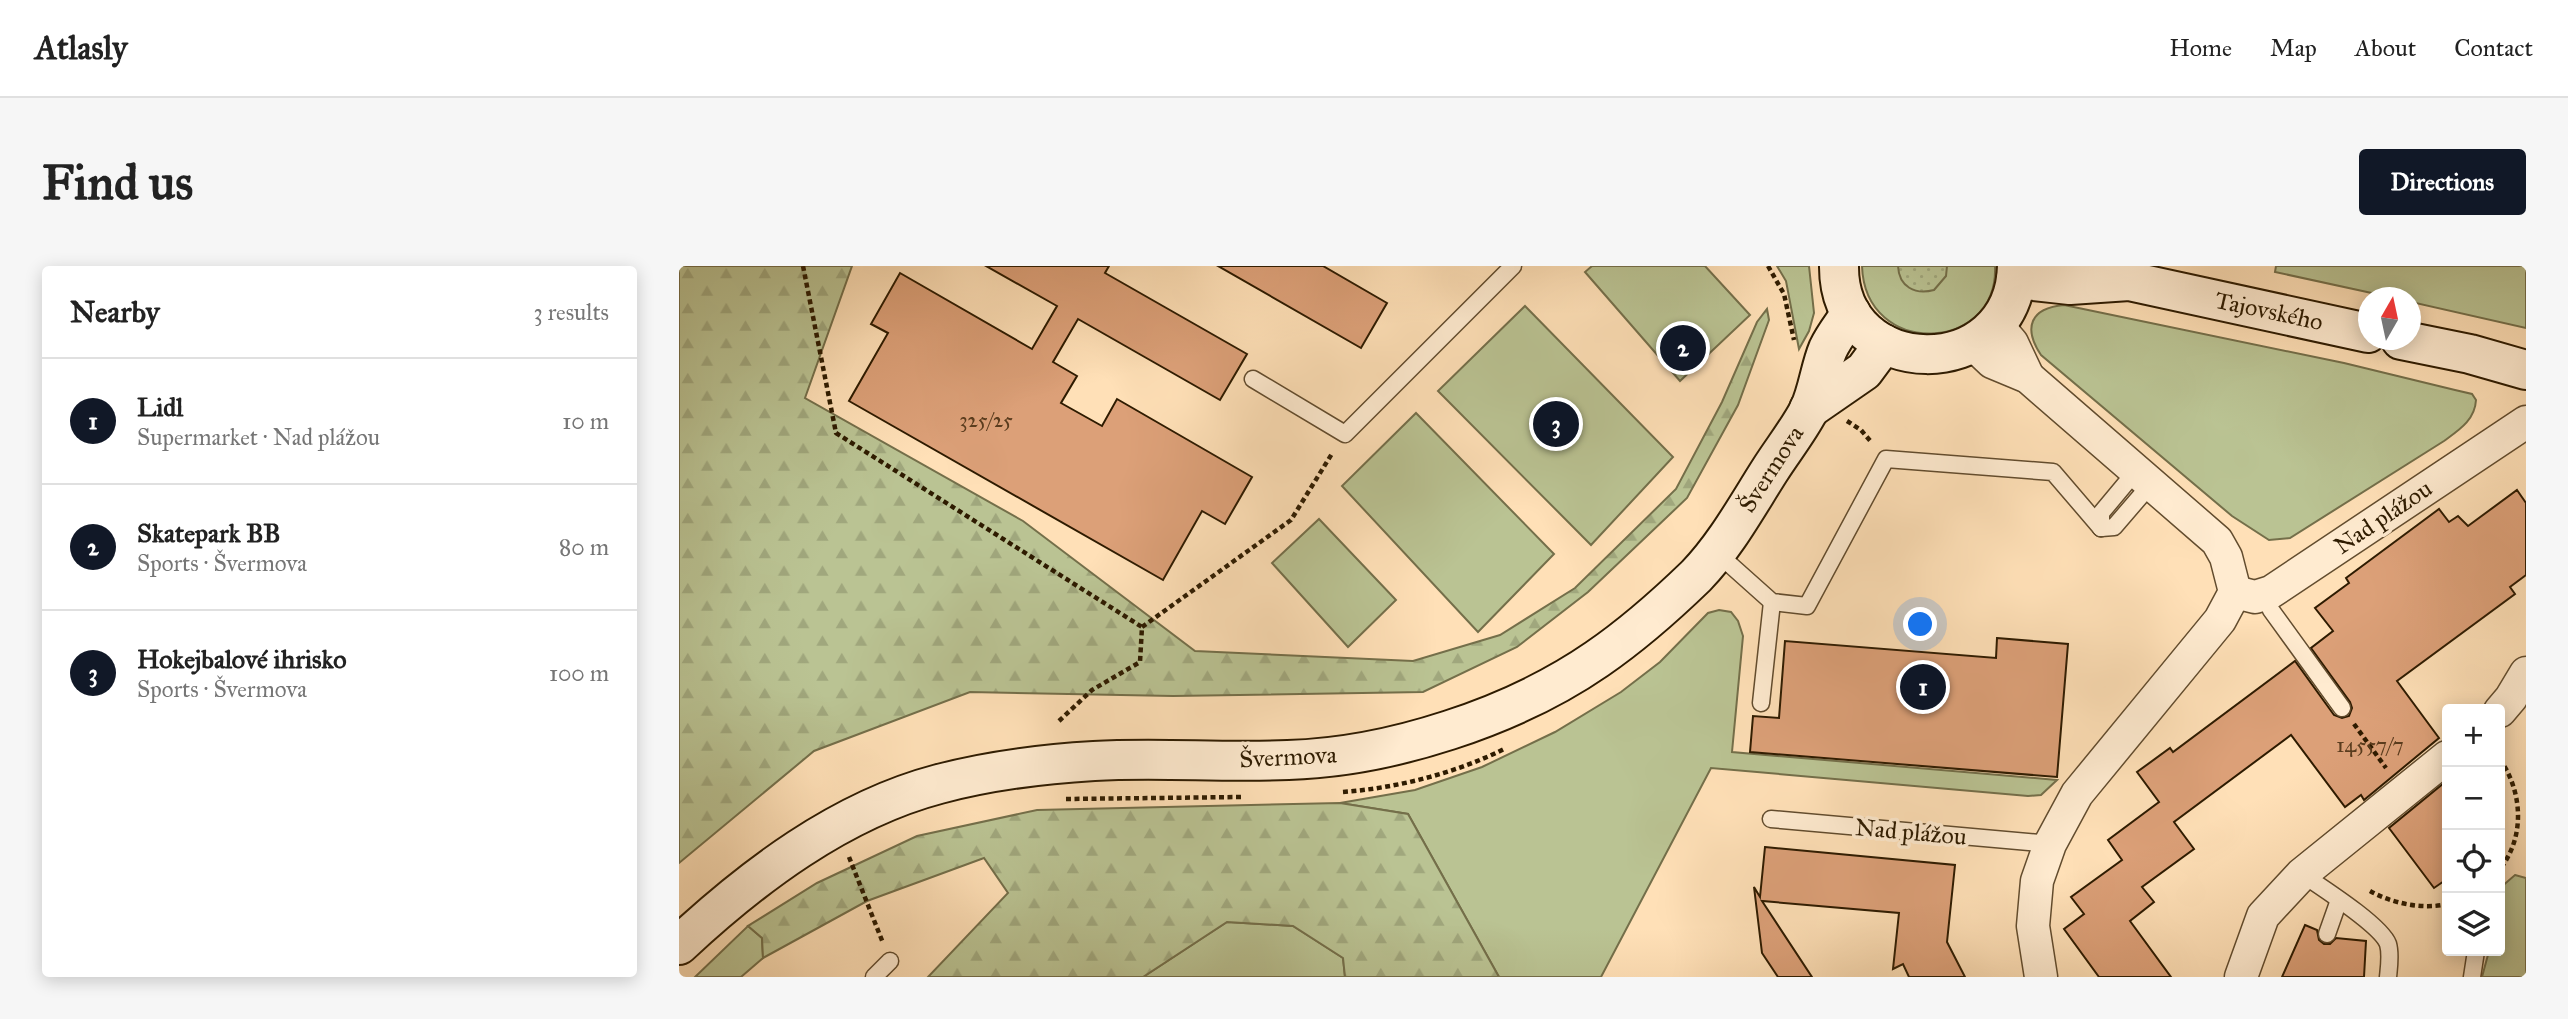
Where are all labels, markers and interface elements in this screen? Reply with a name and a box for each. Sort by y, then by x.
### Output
text: Atlasly [35,28,127,68]
text: Home [2169,33,2232,63]
text: Map [2270,33,2317,63]
text: About [2355,33,2416,63]
text: Contact [2454,33,2533,63]
button: Directions [2359,149,2526,215]
text: Find us [42,153,193,212]
street label: Tajovského [2212,285,2326,337]
north arrow [2358,287,2421,350]
text: Nearby [70,294,160,330]
text: 3 results [533,298,609,326]
pin: 2 [1660,322,1706,374]
text: Lidl [137,391,183,423]
pin: 3 [1533,398,1579,450]
text: 1 [88,407,98,435]
text: 10 m [562,407,609,435]
house number: 325/25 [959,407,1013,433]
street label: Švermova [1732,419,1811,518]
text: Supermarket · Nad plážou [137,423,380,451]
street label: Nad plážou [2328,473,2438,561]
text: Skatepark BB [137,517,280,549]
text: 2 [87,533,99,561]
text: 80 m [559,533,609,561]
text: Sports · Švermova [137,549,307,577]
your location [1903,607,1937,641]
text: Hokejbalové ihrisko [137,643,347,675]
text: 3 [88,659,98,687]
text: 100 m [549,659,609,687]
pin: 1 [1900,661,1946,713]
text: Sports · Švermova [137,675,307,703]
map controls [2442,704,2505,956]
button: + [2442,704,2505,767]
house number: 14557/7 [2336,732,2404,758]
street label: Švermova [1239,739,1338,775]
button: − [2442,767,2505,830]
street label: Nad plážou [1854,812,1968,852]
button: locate [2442,830,2505,893]
button: layers [2442,893,2505,956]

